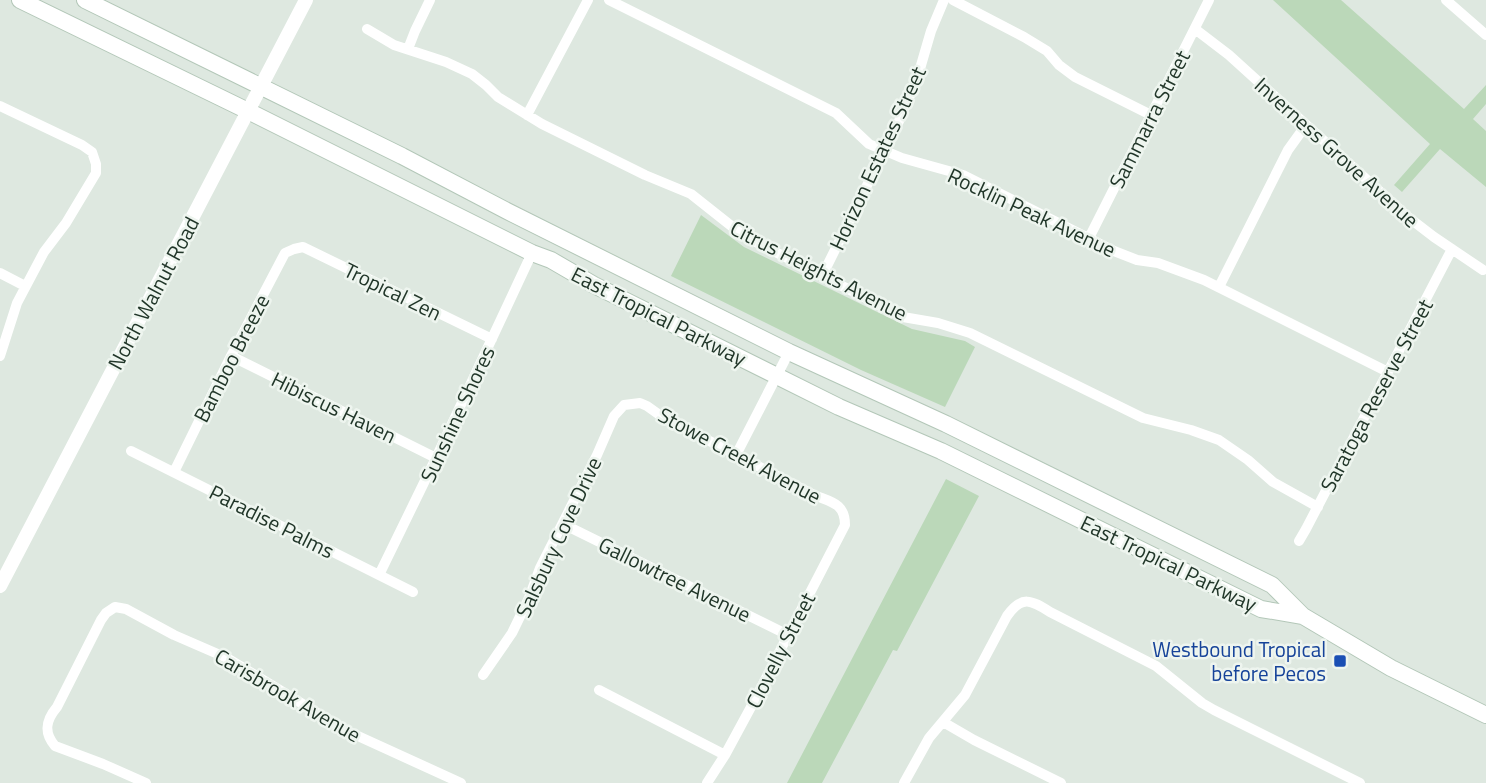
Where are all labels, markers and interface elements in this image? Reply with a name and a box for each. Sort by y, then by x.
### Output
street label: Sammarra Street [1100,44,1198,194]
street label: Horizon Estates Street [820,60,934,255]
street label: Inverness Grove Avenue [1248,69,1426,235]
street label: Rocklin Peak Avenue [943,159,1121,265]
street label: North Walnut Road [99,211,207,375]
street label: Citrus Heights Avenue [725,211,913,329]
street label: Tropical Zen [339,254,447,328]
street label: East Tropical Parkway [566,258,752,374]
street label: Bamboo Breeze [185,288,277,428]
street label: Saratoga Reserve Street [1312,292,1441,497]
street label: Sunshine Shores [411,341,503,487]
street label: Hibiscus Haven [266,363,402,451]
street label: Stowe Creek Avenue [653,398,827,512]
street label: Salsbury Cove Drive [507,451,609,623]
street label: Paradise Palms [204,476,340,566]
street label: East Tropical Parkway [1075,506,1263,620]
street label: Gallowtree Avenue [593,528,757,630]
street label: Clovelly Street [737,586,823,714]
place label: Westbound Tropical before Pecos [1152,633,1326,689]
street label: Carisbrook Avenue [209,640,367,750]
marker: Westbound Tropical before Pecos [1332,653,1348,669]

